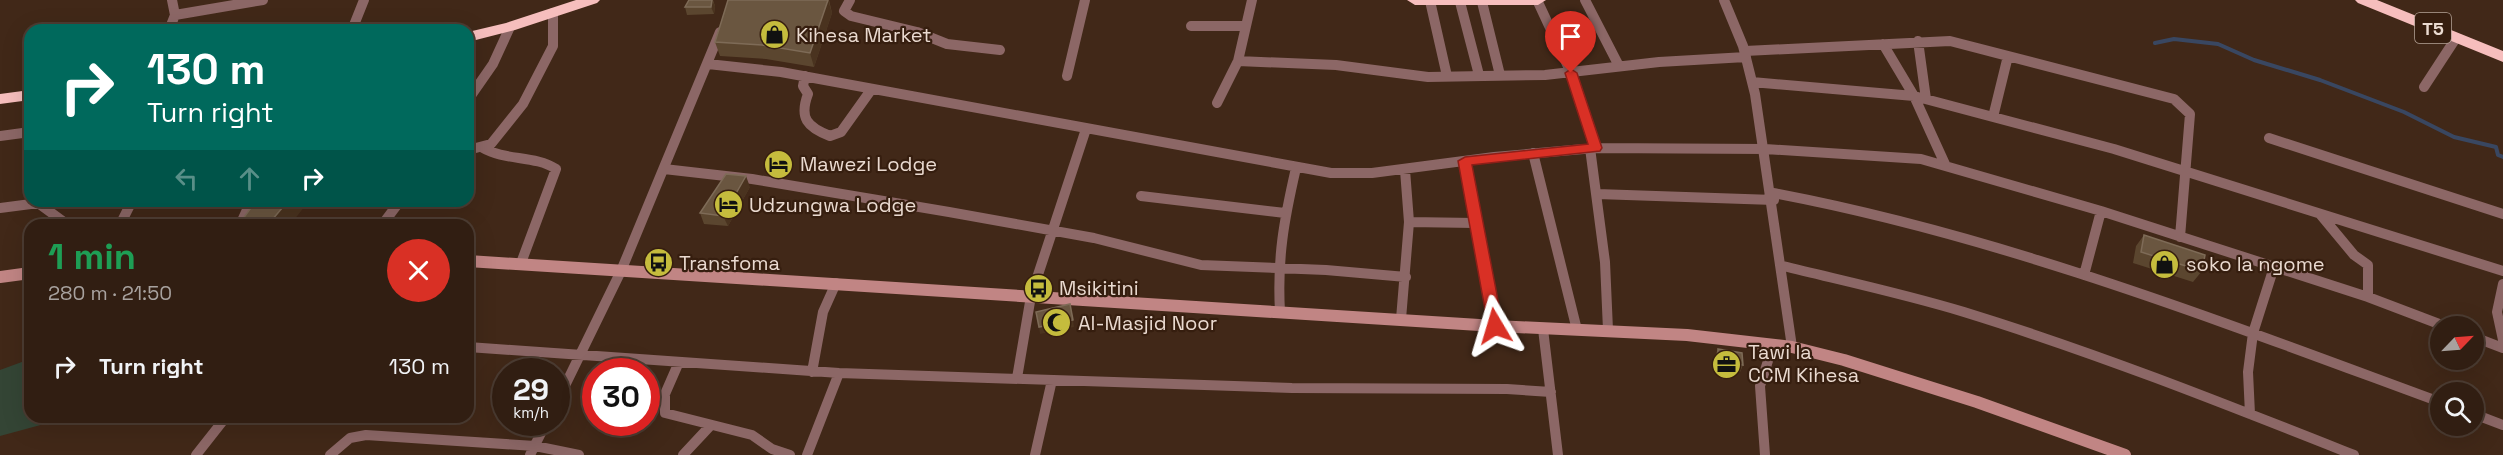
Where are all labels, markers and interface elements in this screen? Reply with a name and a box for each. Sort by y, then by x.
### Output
pin [1545,11,1596,73]
road number: T5 [2415,13,2451,43]
shop icon: Kihesa Market [759,19,791,51]
icon: arrive [1554,20,1587,53]
place label: Kihesa Market [796,22,932,48]
text: 130 m [147,43,265,96]
icon: right [48,48,126,126]
text: Turn right [147,95,274,130]
hotel icon: Mawezi Lodge [763,148,795,180]
place label: Mawezi Lodge [800,151,937,177]
icon: left [170,162,203,195]
icon: ahead [233,162,266,195]
icon: right [296,162,329,195]
hotel icon: Udzungwa Lodge [712,189,744,221]
place label: Udzungwa Lodge [749,192,916,218]
text: 1 min [48,234,136,280]
button: close [387,239,450,302]
bus stop icon: Transfoma [642,247,674,279]
shop icon: soko la ngome [2149,248,2181,280]
place label: Transfoma [679,250,780,276]
place label: soko la ngome [2186,251,2325,277]
bus stop icon: Msikitini [1022,272,1054,304]
place label: Msikitini [1059,275,1139,301]
text: 280 m · 21:50 [48,280,172,306]
position arrow [1463,294,1527,358]
mosque icon: Al-Masjid Noor [1041,307,1073,339]
place label: Al-Masjid Noor [1078,310,1217,336]
north arrow [2430,316,2484,370]
map controls [2430,316,2484,436]
place label: Tawi la CCM Kihesa [1748,339,1859,388]
office icon: Tawi la CCM Kihesa [1711,348,1743,380]
icon: right [48,350,81,383]
text: Turn right [99,352,204,380]
text: 130 m [389,352,450,380]
speed limit sign: 30 [582,358,660,436]
text: 29 [513,370,549,409]
button: search [2430,382,2484,436]
text: km/h [513,403,549,422]

